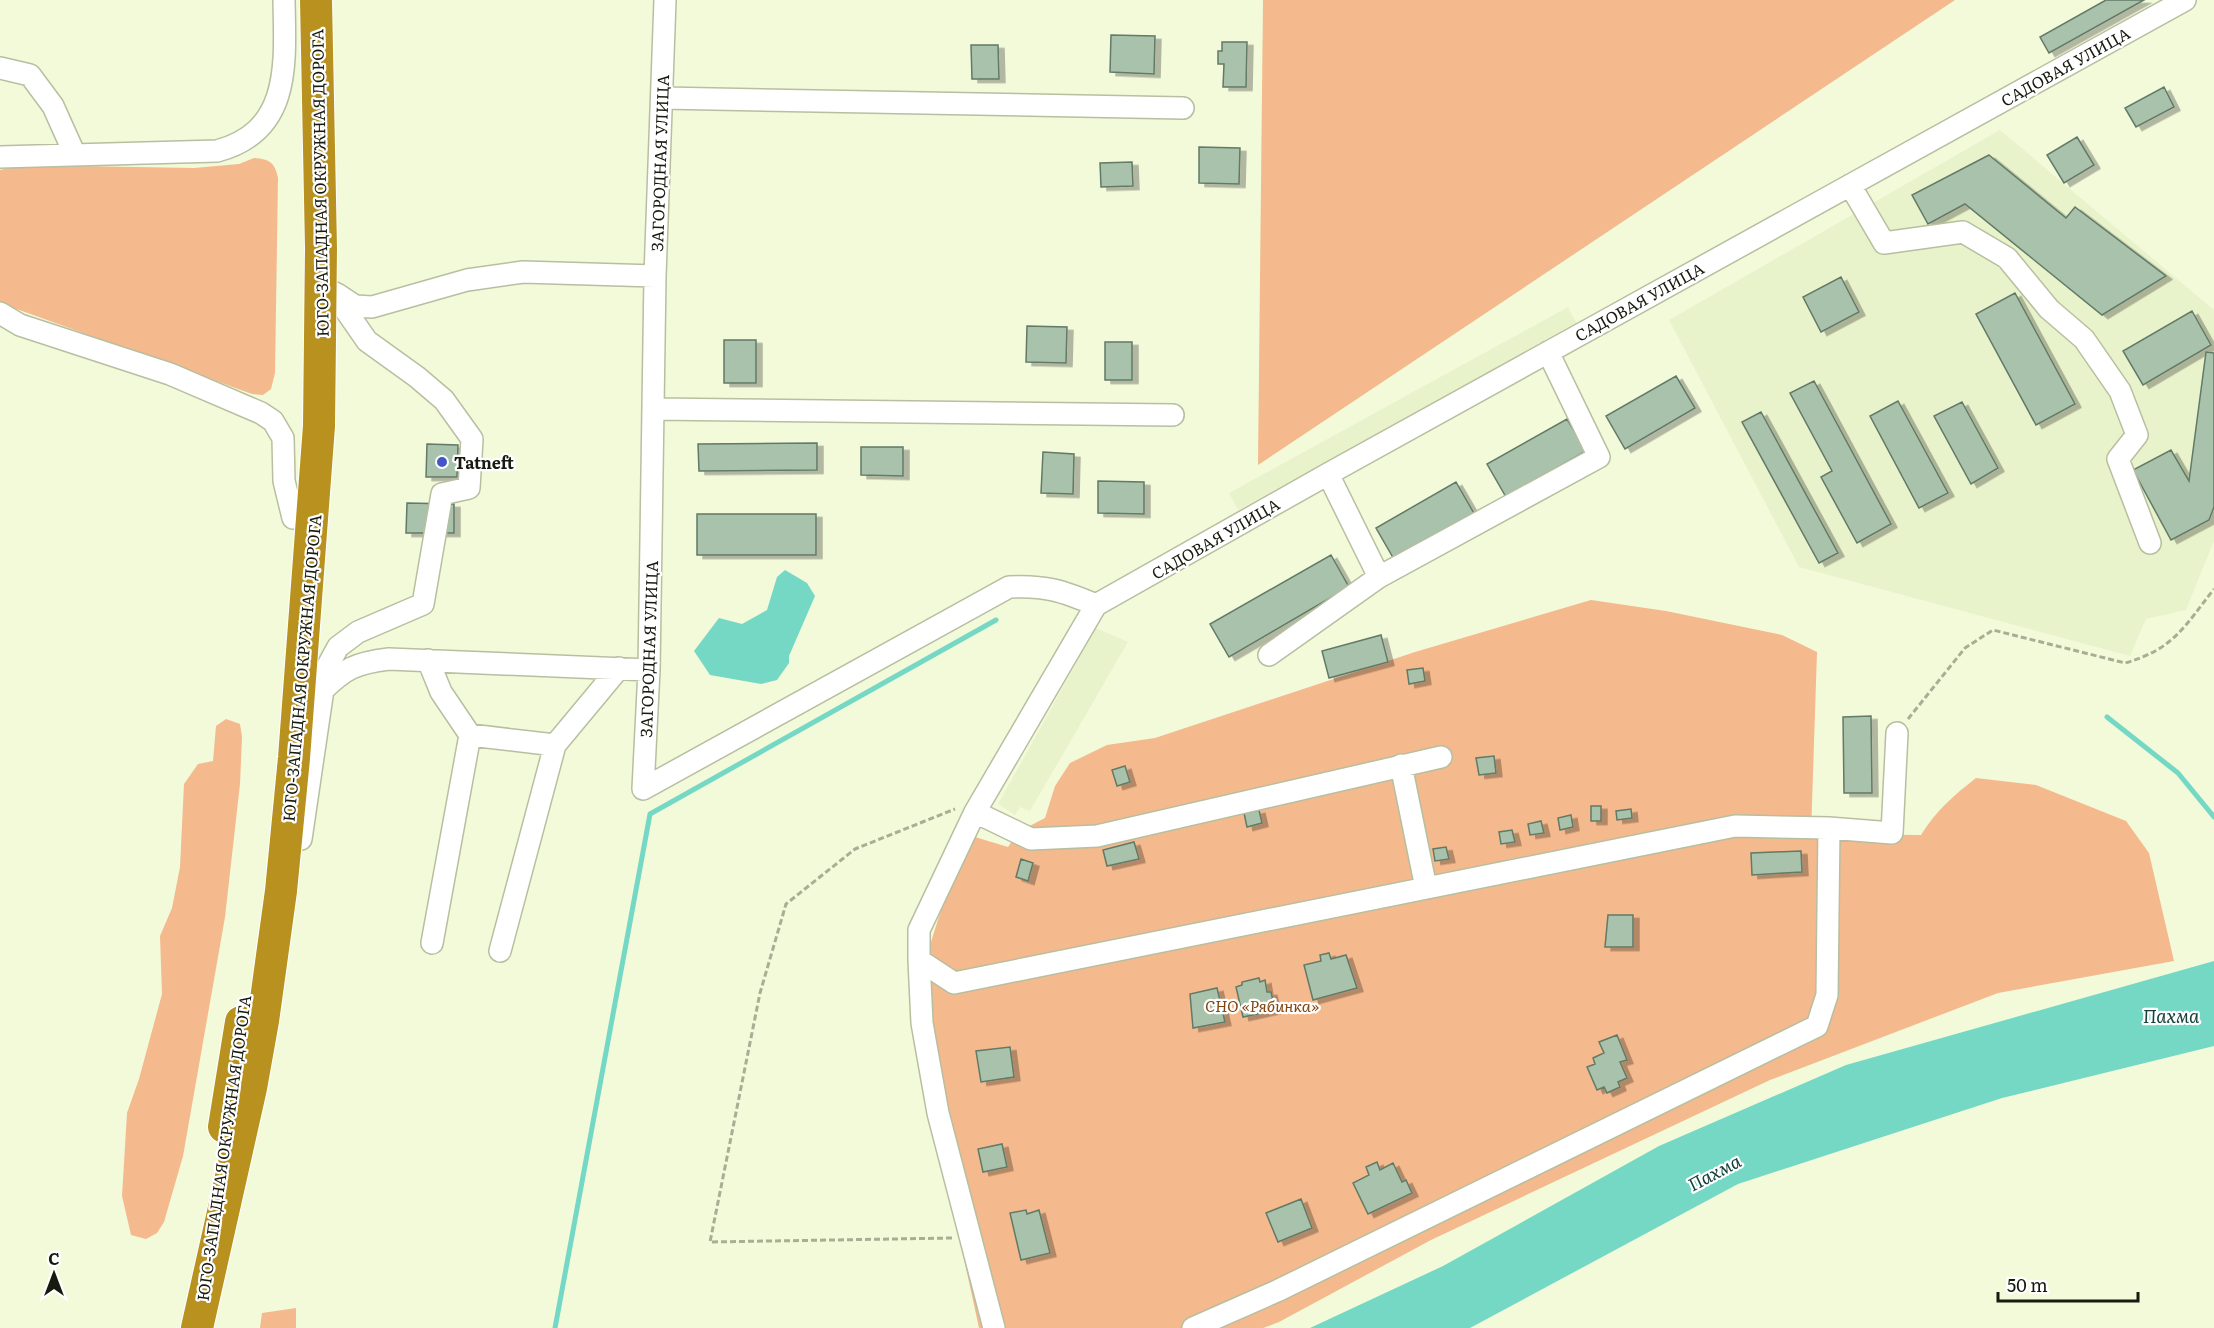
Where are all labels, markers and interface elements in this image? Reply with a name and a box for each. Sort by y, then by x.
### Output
street label: САДОВАЯ УЛИЦА [1996,20,2134,112]
street label: ЮГО-ЗАПАДНАЯ ОКРУЖНАЯ ДОРОГА [304,28,334,337]
street label: ЗАГОРОДНАЯ УЛИЦА [644,74,674,252]
street label: САДОВАЯ УЛИЦА [1570,255,1708,347]
place label: Tatneft [454,450,515,474]
marker: Tatneft [435,455,449,469]
street label: САДОВАЯ УЛИЦА [1146,491,1284,585]
street label: ЮГО-ЗАПАДНАЯ ОКРУЖНАЯ ДОРОГА [276,513,326,823]
street label: ЗАГОРОДНАЯ УЛИЦА [633,560,663,738]
street label: ЮГО-ЗАПАДНАЯ ОКРУЖНАЯ ДОРОГА [190,993,256,1302]
park label: СНО «Рябинка» [1205,993,1319,1017]
water label: Пахма [2143,1002,2200,1029]
water label: Пахма [1683,1146,1746,1197]
north arrow [24,1244,84,1304]
text: С [48,1246,60,1270]
scale bar [1998,1265,2138,1303]
text: 50 m [2007,1271,2048,1298]

